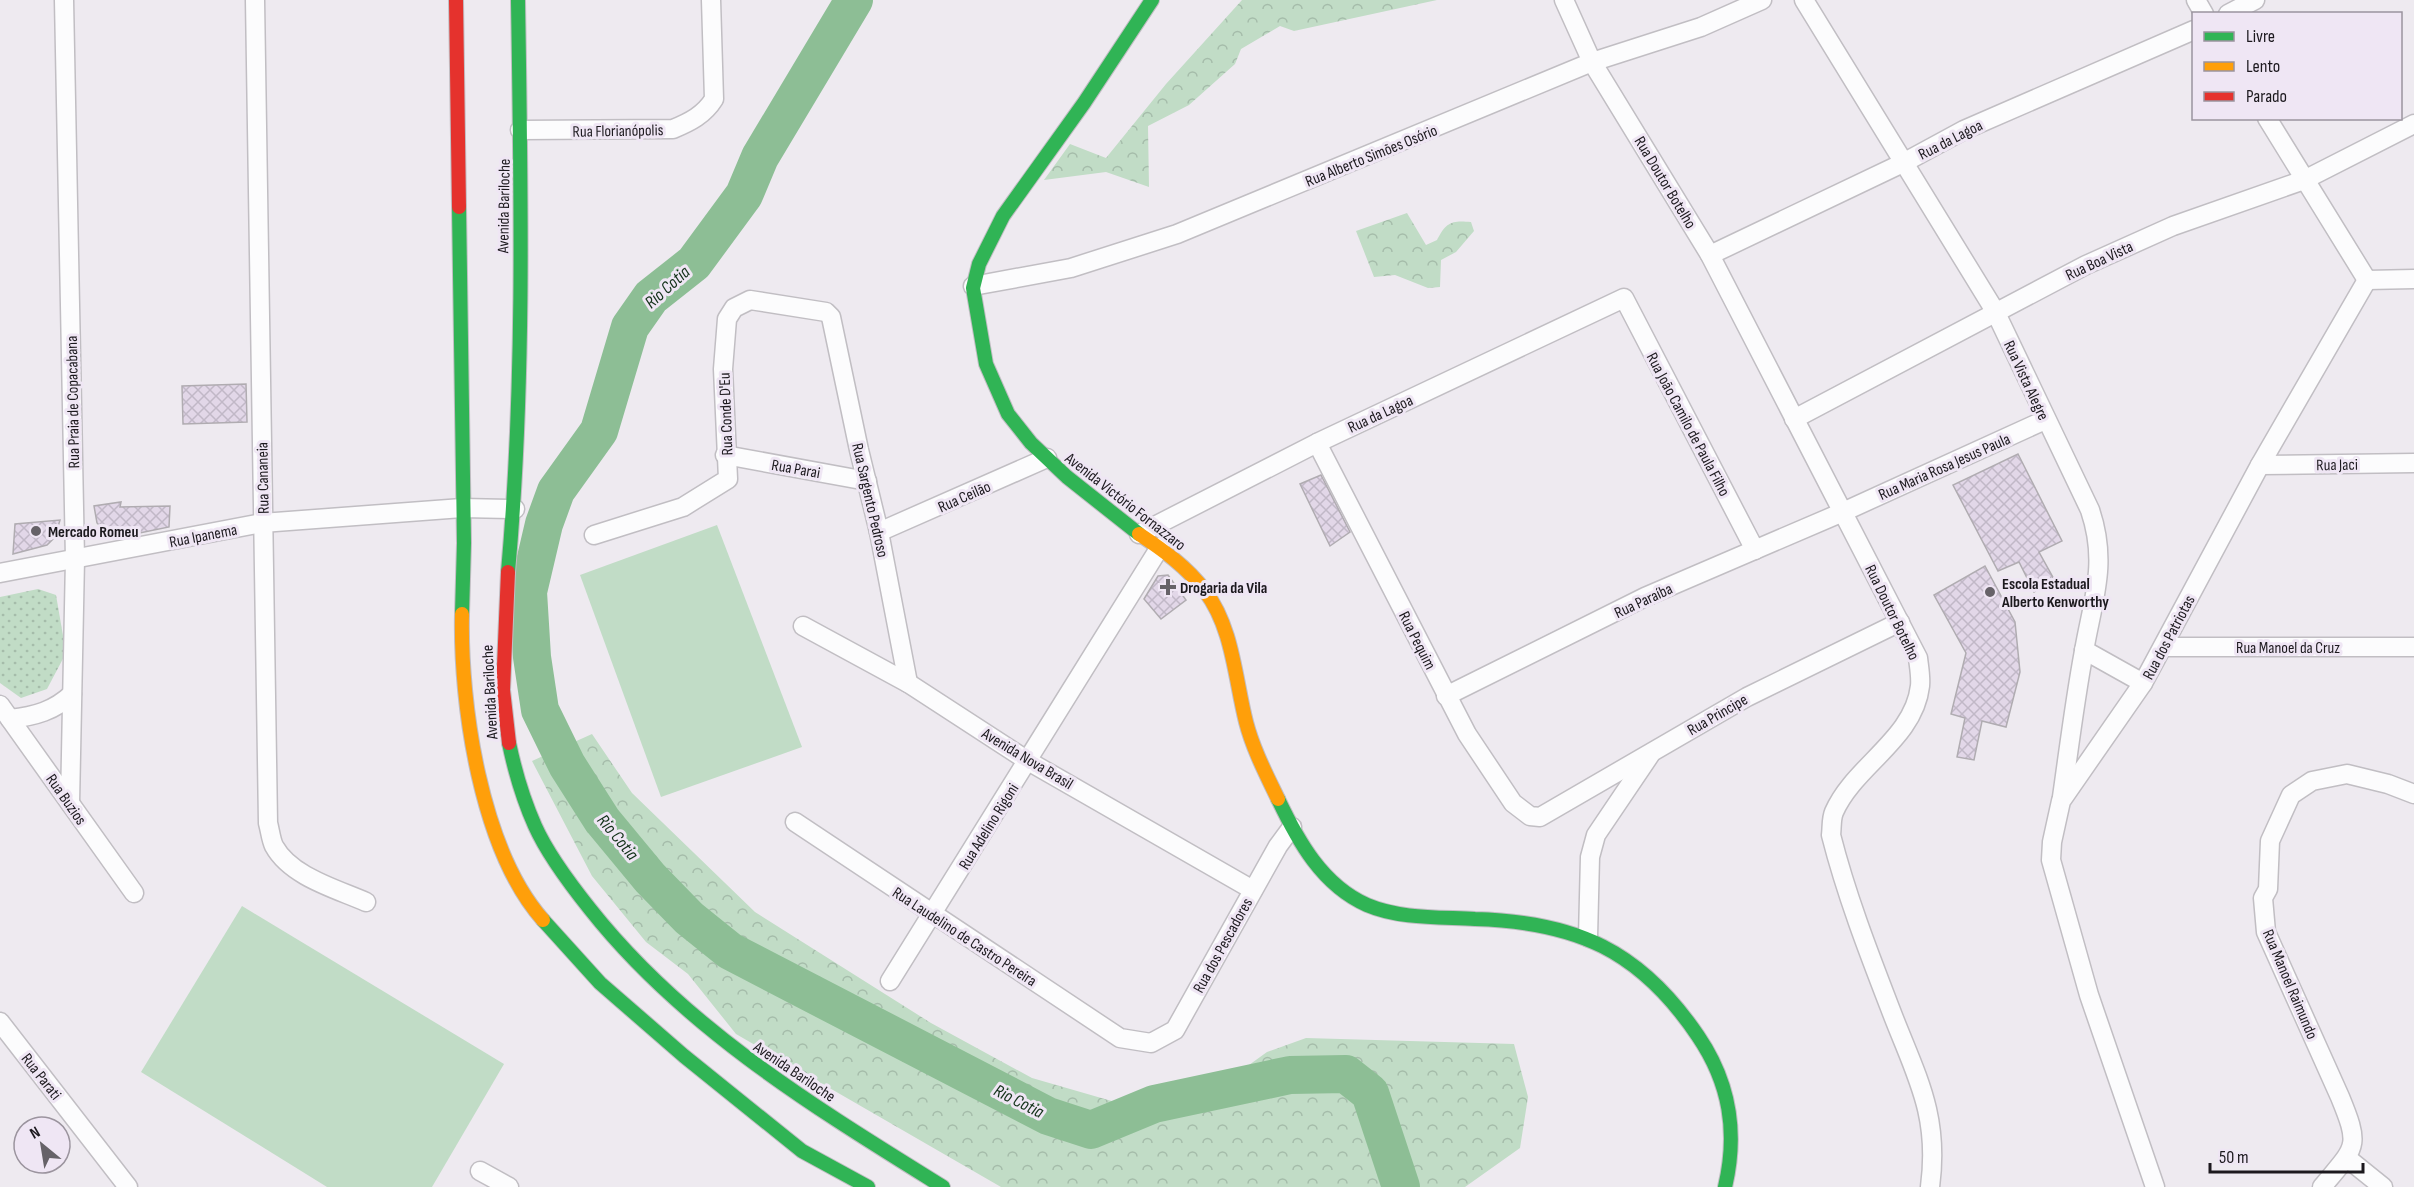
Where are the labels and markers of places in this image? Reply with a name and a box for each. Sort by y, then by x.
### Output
place label: Mercado Romeu [48,523,138,542]
marker: Mercado Romeu [29,524,43,538]
place label: Escola Estadual Alberto Kenworthy [2001,575,2109,612]
place label: Drogaria da Vila [1180,579,1267,598]
marker: Drogaria da Vila [1161,580,1175,594]
marker: Escola Estadual Alberto Kenworthy [1983,585,1997,599]

